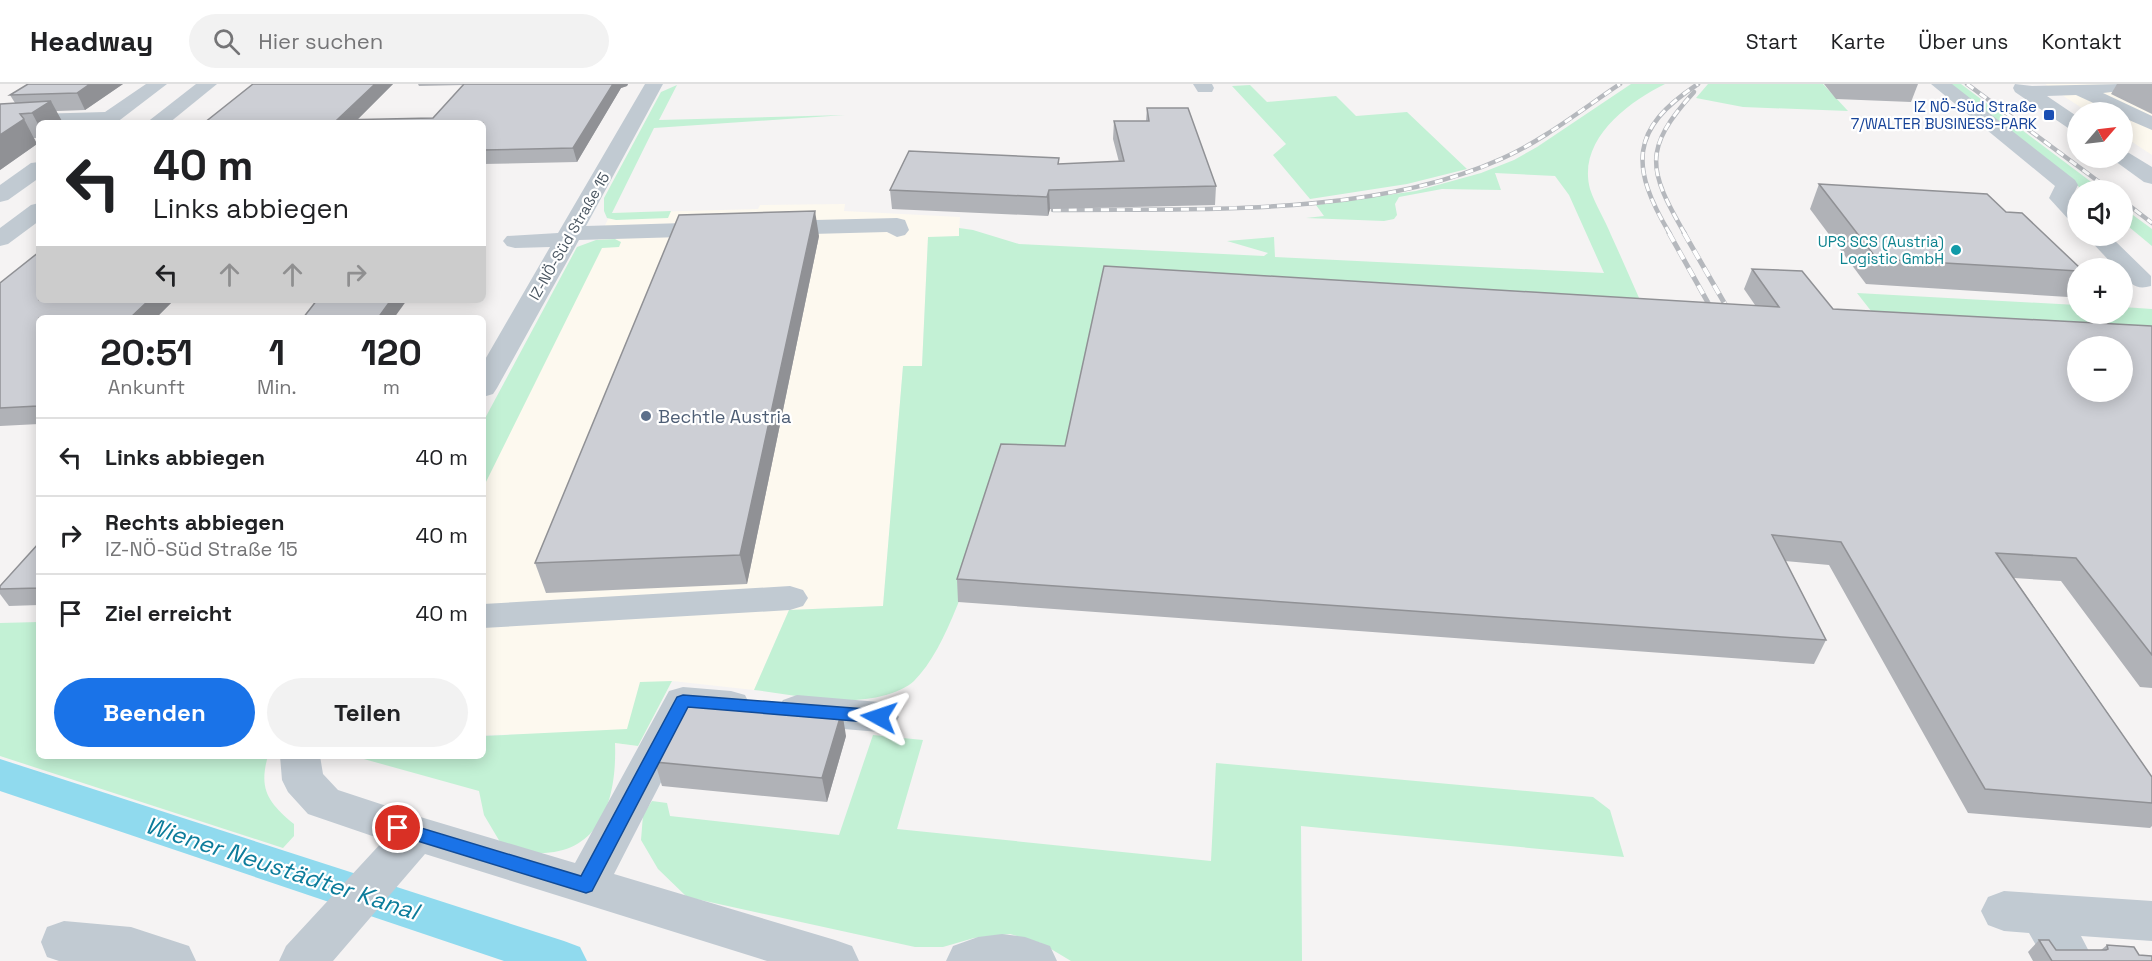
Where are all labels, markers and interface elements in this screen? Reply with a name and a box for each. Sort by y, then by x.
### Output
search box [189,14,609,68]
text: Headway [30,23,153,59]
icon: search [210,25,243,58]
text: Hier suchen [258,27,383,55]
text: Start [1746,28,1798,55]
text: Karte [1831,28,1885,55]
text: Über uns [1918,28,2008,55]
text: Kontakt [2041,28,2122,55]
place label: IZ NÖ-Süd Straße 7/WALTER BUSINESS-PARK [1851,97,2037,133]
north arrow [2067,102,2133,168]
map controls [2067,102,2133,402]
marker: IZ NÖ-Süd Straße 7/WALTER BUSINESS-PARK [2042,108,2056,122]
text: 40 m [153,139,253,192]
icon: left [54,144,132,222]
street label: IZ-NÖ-Süd Straße 15 [525,169,613,303]
button: sound [2067,180,2133,246]
text: Links abbiegen [153,191,349,226]
place label: UPS SCS (Austria) Logistic GmbH [1818,232,1944,268]
marker: UPS SCS (Austria) Logistic GmbH [1949,243,1963,257]
icon: left [150,258,183,291]
icon: ahead [213,258,246,291]
icon: ahead [276,258,309,291]
icon: right [339,258,372,291]
button: + [2067,258,2133,324]
text: 20:51 [100,330,193,376]
text: 1 [269,330,285,376]
text: 120 [361,330,422,376]
button: − [2067,336,2133,402]
text: Ankunft [108,374,185,400]
text: Min. [257,374,297,400]
text: m [383,374,400,400]
place label: Bechtle Austria [658,405,791,428]
marker: Bechtle Austria [639,409,653,423]
icon: left [54,441,87,474]
text: Links abbiegen [105,443,265,471]
text: 40 m [416,443,468,471]
text: Rechts abbiegen [105,508,285,536]
icon: right [54,519,87,552]
text: 40 m [416,521,468,549]
text: IZ-NÖ-Süd Straße 15 [105,536,298,562]
icon: arrive [54,597,87,630]
text: Ziel erreicht [105,599,232,627]
text: 40 m [416,599,468,627]
button: Beenden [54,678,255,747]
button: Teilen [267,678,468,747]
position arrow [847,685,911,749]
pin [372,802,423,853]
water label: Wiener Neustädter Kanal [142,809,425,928]
icon: arrive [381,811,414,844]

